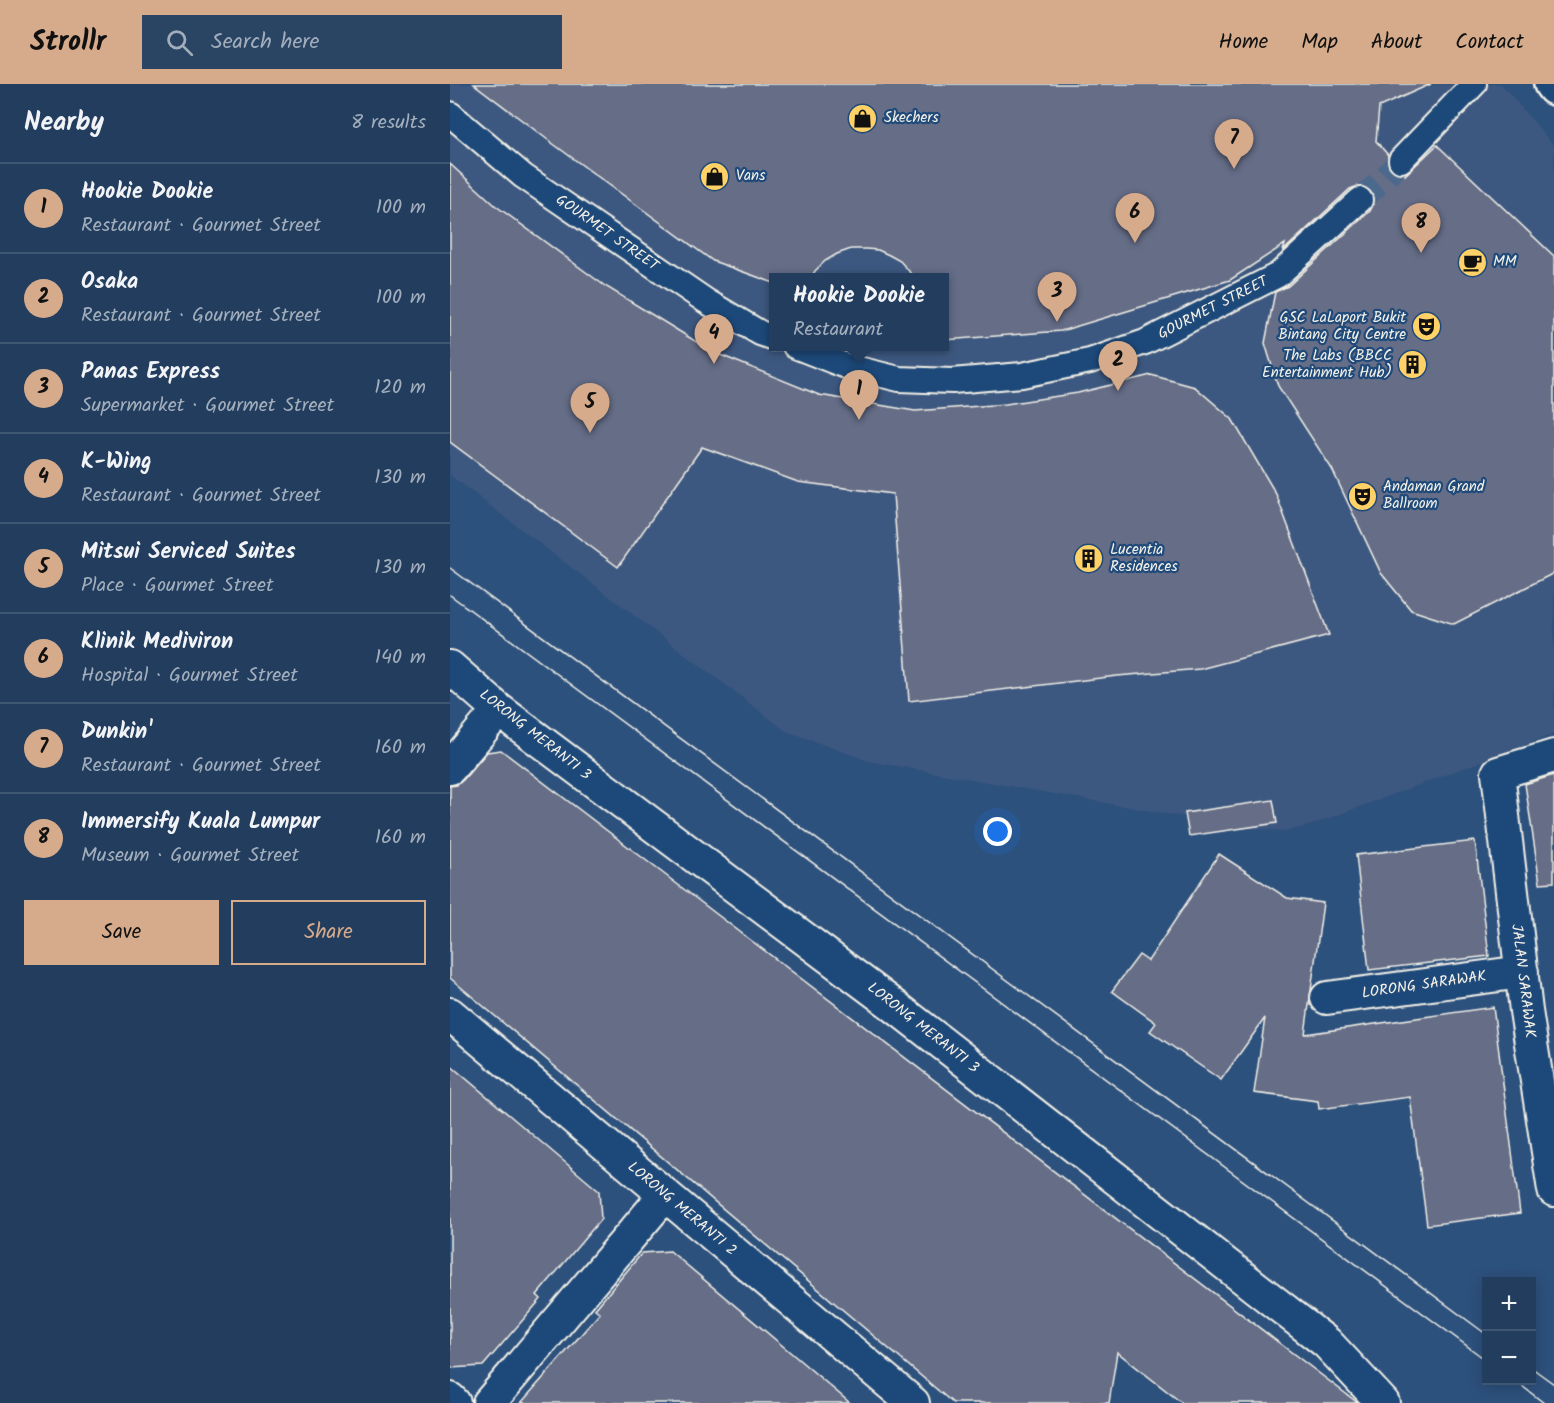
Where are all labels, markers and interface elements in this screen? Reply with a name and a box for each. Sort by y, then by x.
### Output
search box [142,15,562,69]
text: Strollr [30,20,106,65]
text: Search here [211,25,320,60]
icon: search [163,26,196,59]
text: Home [1219,26,1268,59]
text: Map [1301,26,1338,59]
text: About [1371,26,1422,59]
text: Contact [1455,26,1524,59]
text: Nearby [24,102,104,144]
shop icon: Skechers [847,102,879,134]
place label: Skechers [884,106,939,130]
text: 8 results [351,107,426,139]
pin: 7 [1214,120,1254,169]
shop icon: Vans [699,160,731,192]
place label: Vans [736,164,766,188]
text: Hookie Dookie [81,175,213,210]
street label: GOURMET STREET [551,188,665,279]
text: 1 [40,192,47,224]
text: 100 m [376,192,426,224]
pin: 6 [1116,194,1154,243]
pin: 8 [1402,204,1440,253]
text: Restaurant · Gourmet Street [81,210,321,242]
cafe icon: MM [1456,246,1488,278]
place label: MM [1493,250,1517,274]
text: Osaka [81,265,138,300]
street label: GOURMET STREET [1154,269,1274,346]
pin: 3 [1038,272,1076,322]
popup [769,273,949,351]
text: Hookie Dookie [793,279,925,314]
text: 2 [38,282,49,314]
text: 100 m [376,282,426,314]
text: Restaurant · Gourmet Street [81,300,321,332]
place label: GSC LaLaport Bukit Bintang City Centre [1278,306,1406,347]
theatre icon: GSC LaLaport Bukit Bintang City Centre [1411,311,1443,343]
pin: 4 [694,314,734,364]
text: Restaurant [793,314,883,346]
pin: 2 [1098,342,1138,391]
place label: The Labs (BBCC Entertainment Hub) [1262,344,1392,385]
building icon: The Labs (BBCC Entertainment Hub) [1397,349,1429,381]
text: Panas Express [81,355,220,390]
pin: 1 [840,370,878,420]
text: 3 [38,372,49,404]
text: 120 m [374,372,426,404]
pin: 5 [570,384,610,433]
text: Supermarket · Gourmet Street [81,390,334,422]
text: K-Wing [81,445,152,480]
text: 4 [38,462,49,494]
text: 130 m [374,462,426,494]
place label: Andaman Grand Ballroom [1383,475,1485,516]
text: Restaurant · Gourmet Street [81,480,321,512]
theatre icon: Andaman Grand Ballroom [1346,480,1378,512]
text: Mitsui Serviced Suites [81,535,296,570]
place label: Lucentia Residences [1110,538,1178,579]
building icon: Lucentia Residences [1073,543,1105,575]
text: 5 [38,552,49,584]
text: 130 m [374,552,426,584]
text: Place · Gourmet Street [81,570,274,602]
text: Klinik Mediviron [81,625,233,660]
text: 6 [38,642,49,674]
text: 140 m [375,642,426,674]
text: Hospital · Gourmet Street [81,660,298,692]
street label: LORONG MERANTI 3 [474,684,597,787]
text: Dunkin' [81,715,152,750]
text: 7 [39,732,48,764]
text: 160 m [375,732,426,764]
text: Restaurant · Gourmet Street [81,750,321,782]
text: Immersify Kuala Lumpur [81,805,320,840]
your location [983,817,1012,846]
text: 8 [38,822,49,854]
text: 160 m [375,822,426,854]
text: Museum · Gourmet Street [81,840,299,872]
button: Save [24,900,219,965]
button: Share [231,900,426,965]
street label: JALAN SARAWAK [1504,923,1542,1039]
street label: LORONG SARAWAK [1360,964,1488,1006]
street label: LORONG MERANTI 3 [862,977,985,1080]
street label: LORONG MERANTI 2 [622,1156,742,1262]
map controls [1482,1277,1536,1385]
button: + [1482,1277,1536,1331]
button: − [1482,1331,1536,1385]

